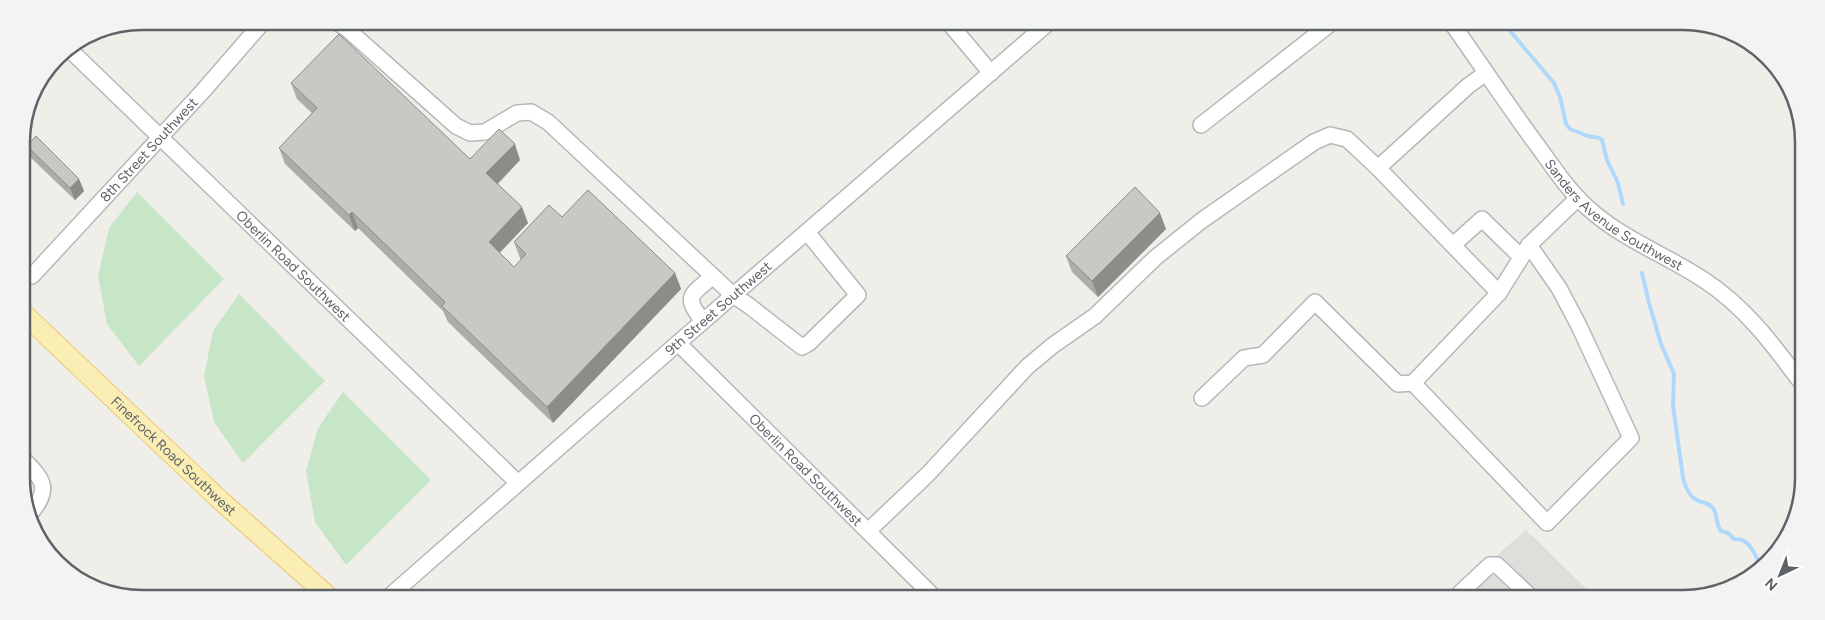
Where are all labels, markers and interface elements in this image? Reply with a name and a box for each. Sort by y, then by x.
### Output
street label: 8th Street Southwest [97,94,201,206]
street label: Sanders Avenue Southwest [1541,156,1686,274]
street label: Oberlin Road Southwest [232,207,354,325]
street label: 9th Street Southwest [662,258,775,359]
street label: Finefrock Road Southwest [107,393,239,519]
street label: Oberlin Road Southwest [745,410,866,530]
north arrow [1755,550,1805,600]
text: N [1762,574,1781,594]

